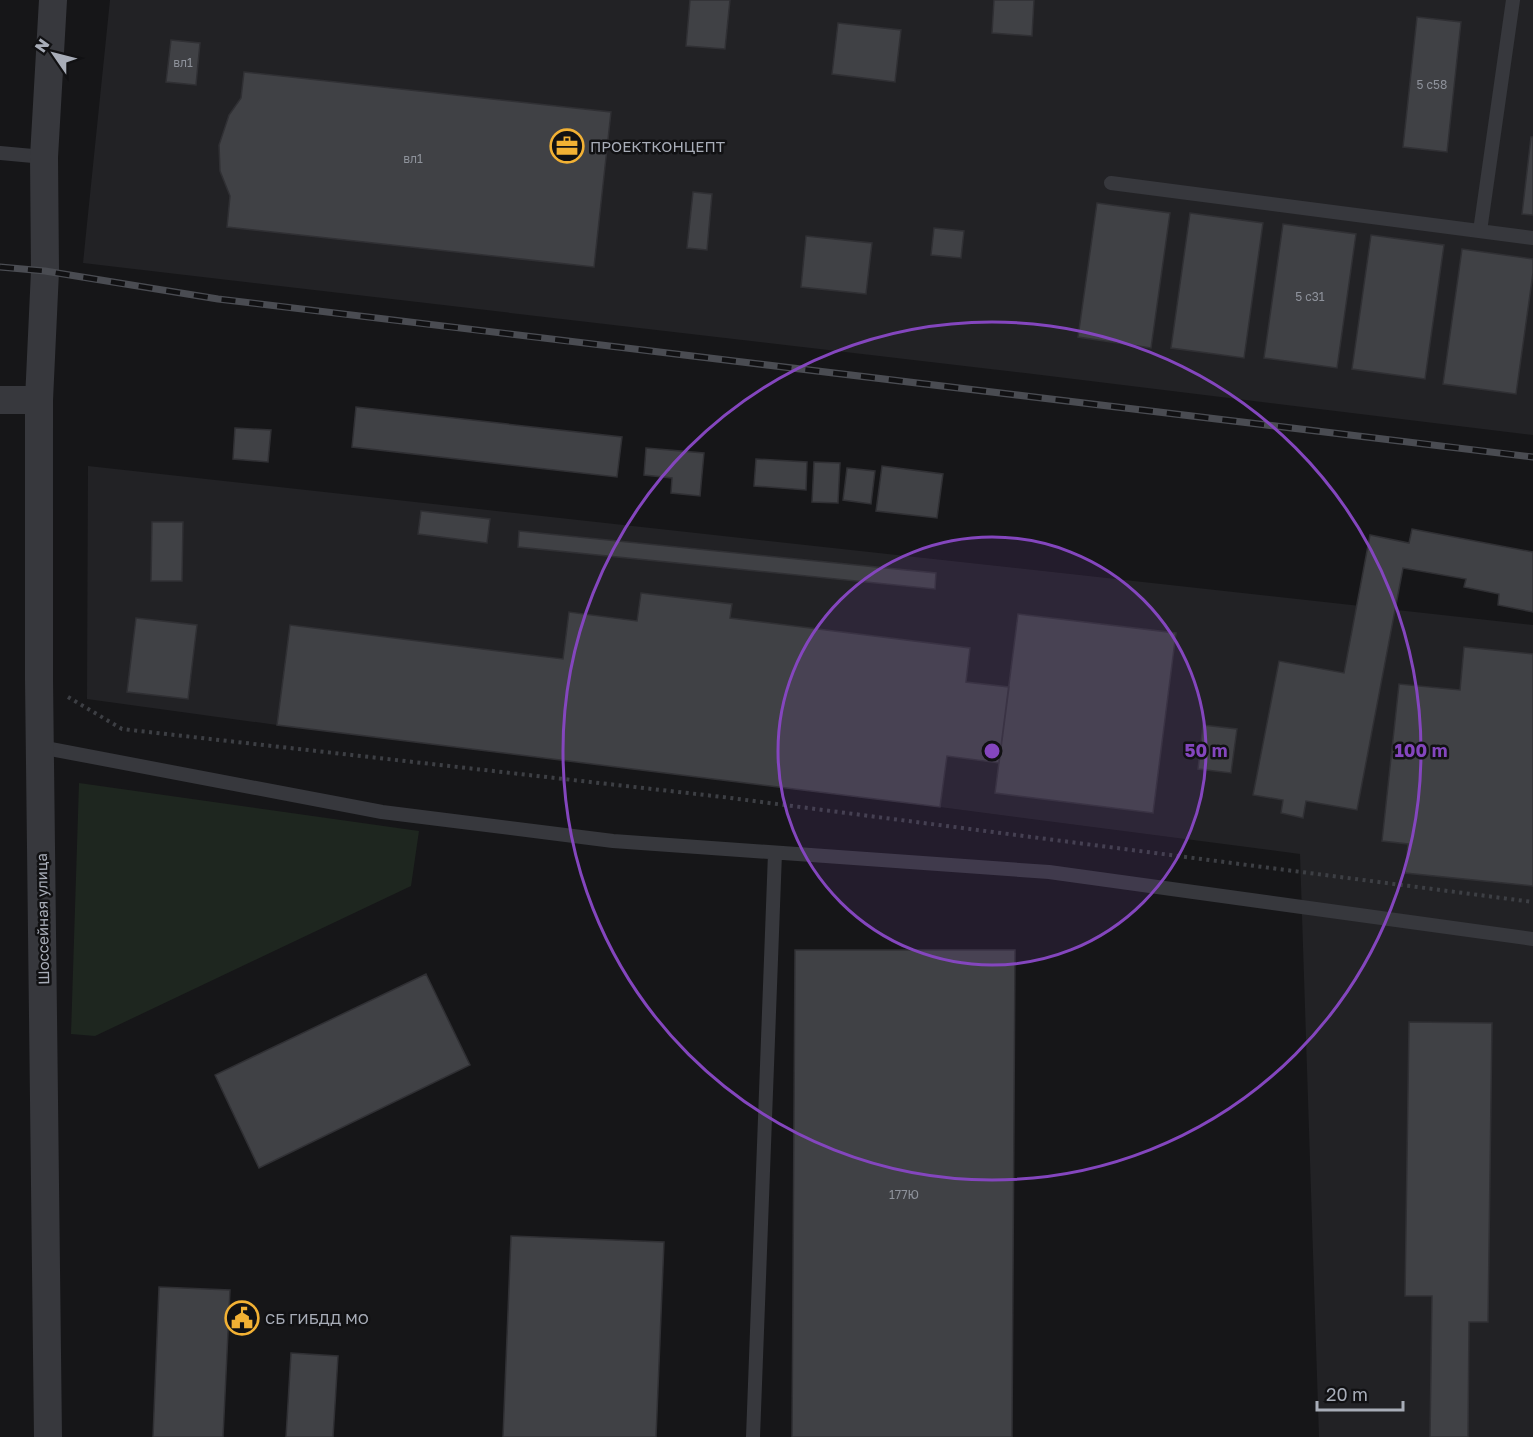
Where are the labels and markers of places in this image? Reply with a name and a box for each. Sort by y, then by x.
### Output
office icon: ПРОЕКТКОНЦЕПТ [549,128,585,164]
place label: ПРОЕКТКОНЦЕПТ [590,137,725,155]
centre of rings [982,741,1002,761]
public building icon: СБ ГИБДД МО [224,1300,260,1336]
place label: СБ ГИБДД МО [265,1309,369,1327]

